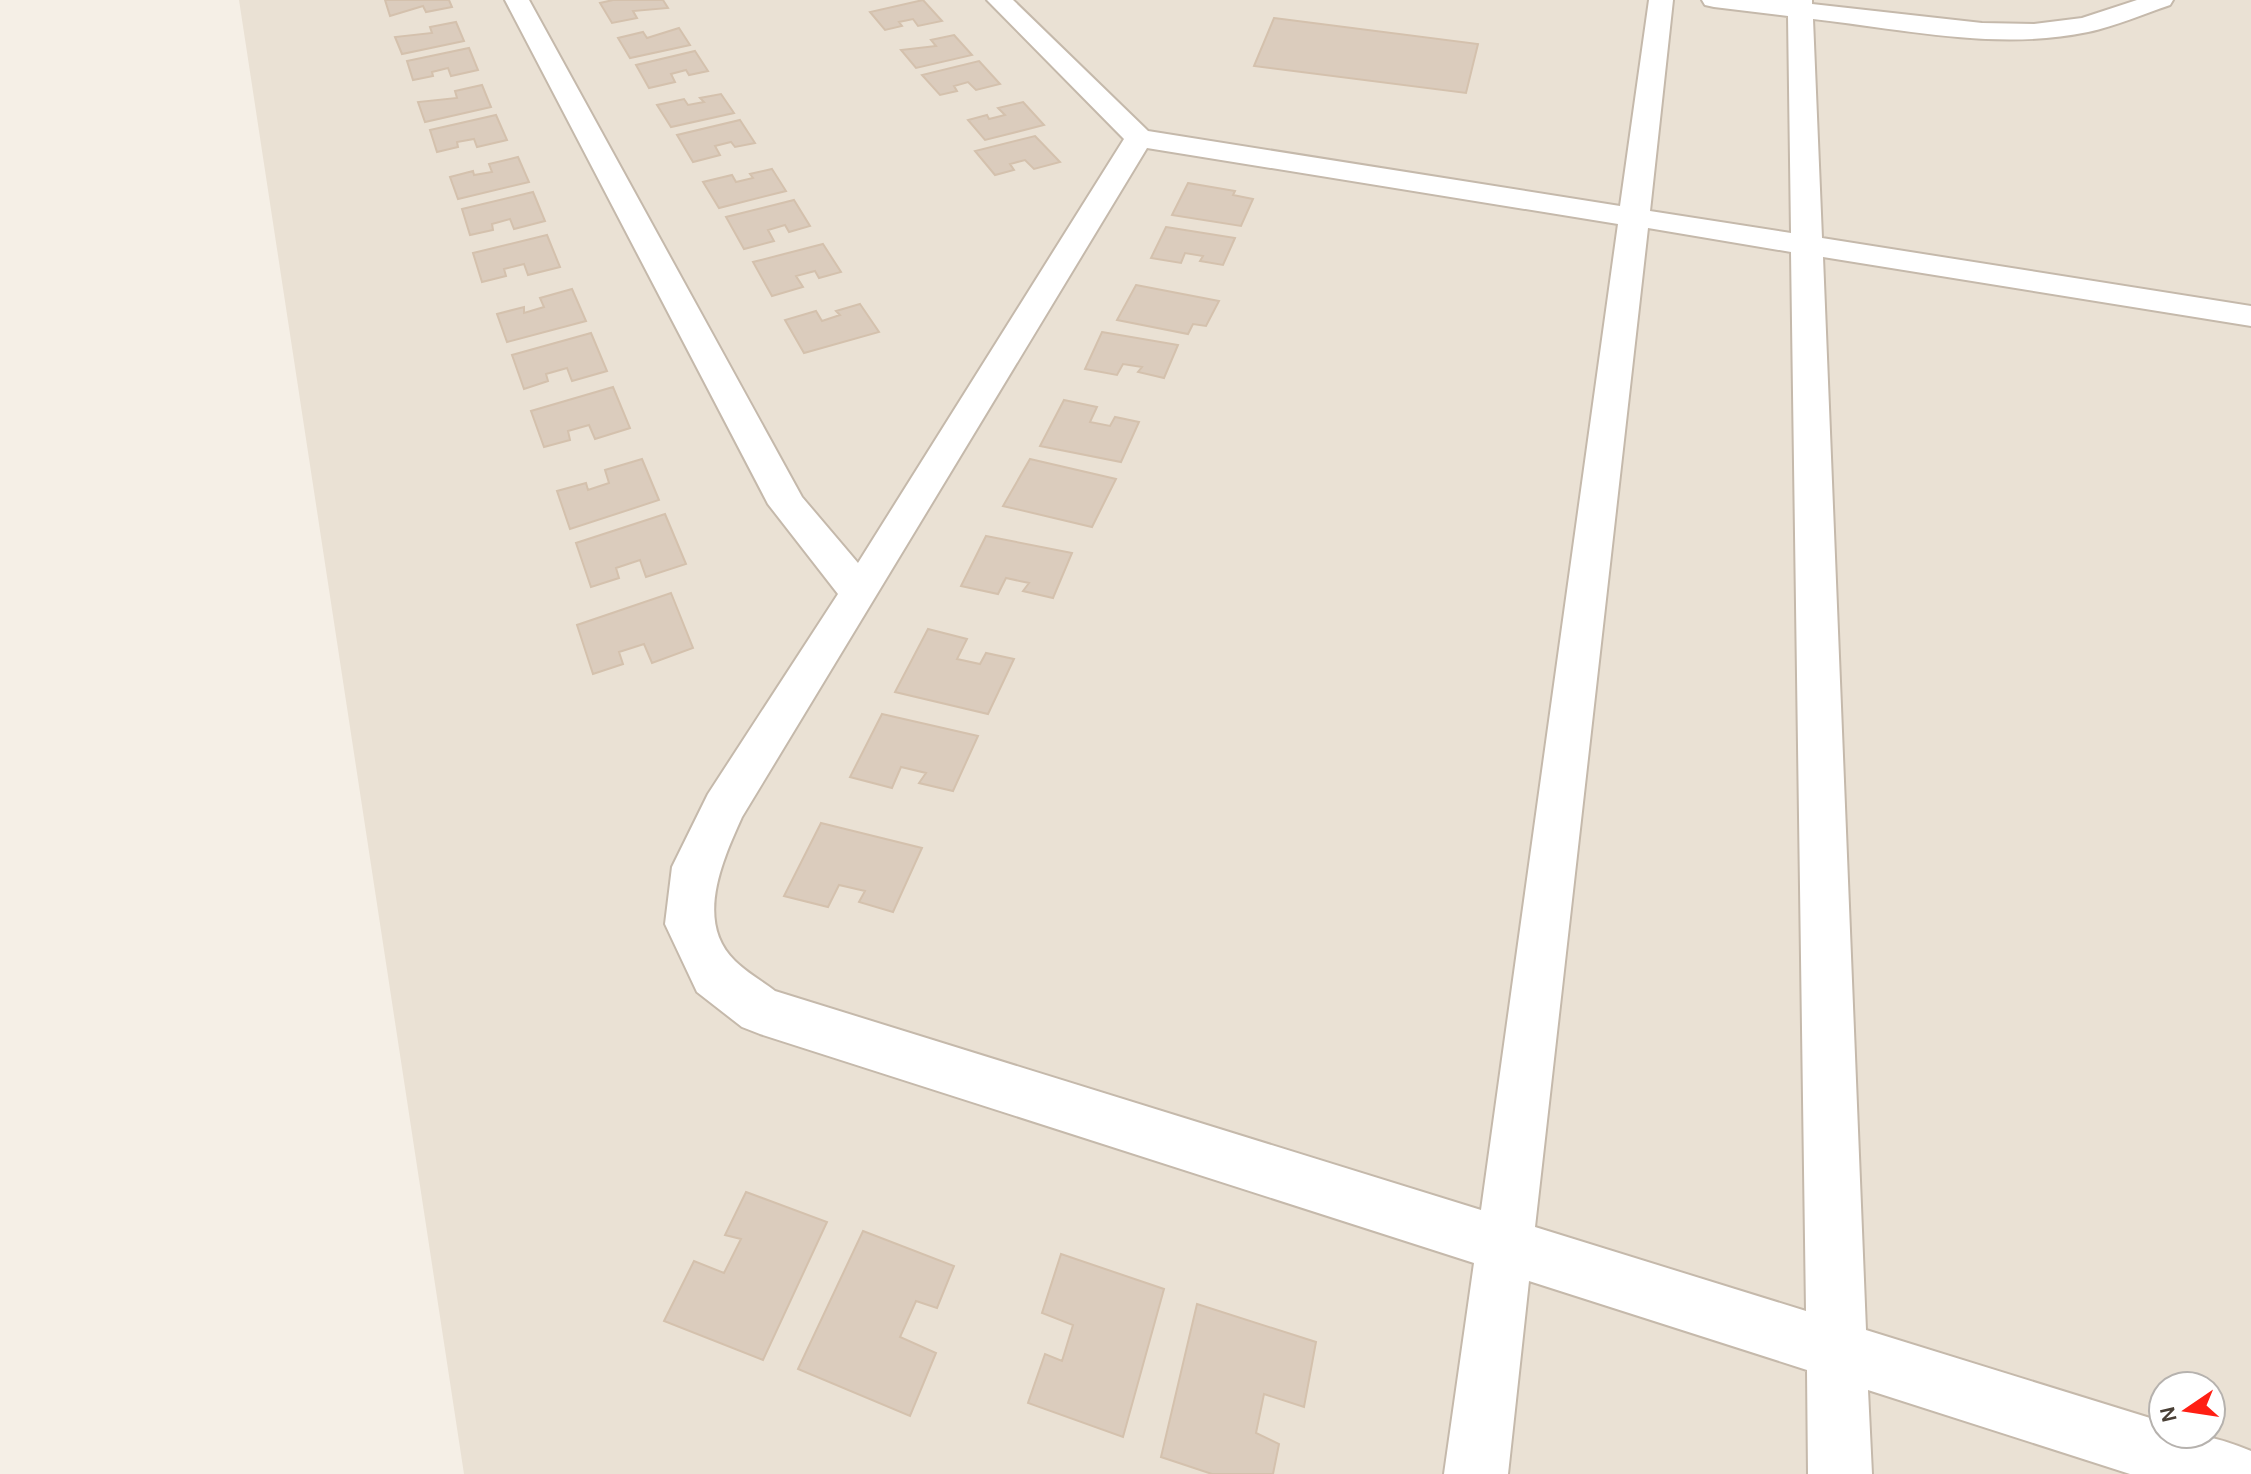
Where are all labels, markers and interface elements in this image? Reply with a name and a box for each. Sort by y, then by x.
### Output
north arrow [2147,1370,2227,1450]
text: N [2154,1404,2183,1425]

